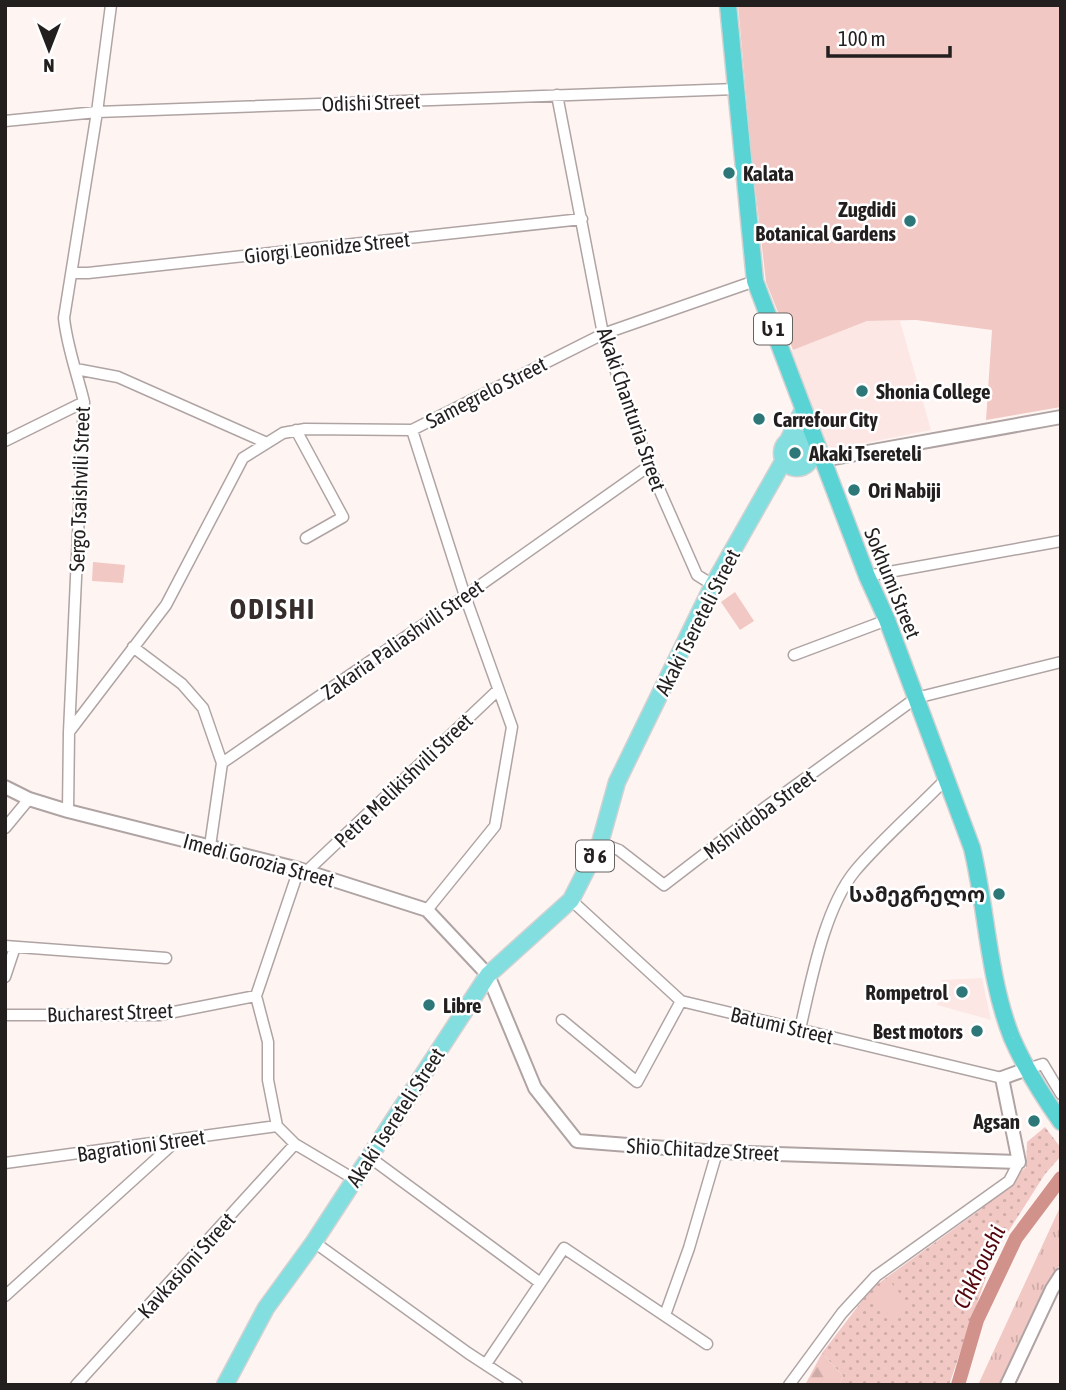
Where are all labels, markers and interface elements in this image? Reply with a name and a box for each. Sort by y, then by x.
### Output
north arrow [14,14,84,84]
scale bar [828,14,950,58]
text: 100 m [838,26,886,50]
text: N [43,55,55,77]
street label: Odishi Street [321,88,421,116]
place label: Kalata [743,161,794,185]
marker: Kalata [721,165,737,181]
place label: Zugdidi Botanical Gardens [755,197,897,245]
marker: Zugdidi Botanical Gardens [902,213,918,229]
street label: Giorgi Leonidze Street [243,226,411,268]
road number: ს 1 [754,314,792,344]
street label: Akaki Chanturia Street [593,324,671,494]
street label: Samegrelo Street [422,351,550,433]
place label: Shonia College [876,379,990,403]
marker: Shonia College [854,383,870,399]
street label: Sergo Tsaishvili Street [64,406,94,572]
place label: Carrefour City [773,407,878,431]
marker: Carrefour City [751,411,767,427]
place label: Akaki Tsereteli [808,441,922,465]
marker: Akaki Tsereteli [787,445,803,461]
place label: Ori Nabiji [868,478,941,502]
marker: Ori Nabiji [846,482,862,498]
street label: Sokhumi Street [860,524,926,642]
street label: Akaki Tsereteli Street [650,545,744,699]
street label: Zakaria Paliashvili Street [316,574,488,704]
district label: ODISHI [230,593,316,625]
street label: Petre Melikishvili Street [329,708,477,852]
street label: Mshvidoba Street [698,764,820,864]
street label: Imedi Gorozia Street [181,828,337,892]
road number: შ 6 [576,841,614,872]
place label: სამეგრელო [849,882,985,908]
marker: სამეგრელო [991,886,1007,902]
place label: Rompetrol [865,980,948,1004]
marker: Rompetrol [954,984,970,1000]
place label: Libre [443,993,482,1017]
marker: Libre [421,997,437,1013]
street label: Bucharest Street [47,998,173,1026]
street label: Batumi Street [728,1002,836,1048]
place label: Best motors [873,1019,964,1043]
marker: Best motors [969,1023,985,1039]
street label: Akaki Tsereteli Street [341,1043,449,1191]
place label: Agsan [972,1109,1020,1133]
marker: Agsan [1026,1113,1042,1129]
street label: Bagrationi Street [75,1124,207,1166]
street label: Shio Chitadze Street [626,1133,780,1165]
street label: Kavkasioni Street [132,1207,240,1323]
water label: Chkhoushi [948,1221,1010,1313]

